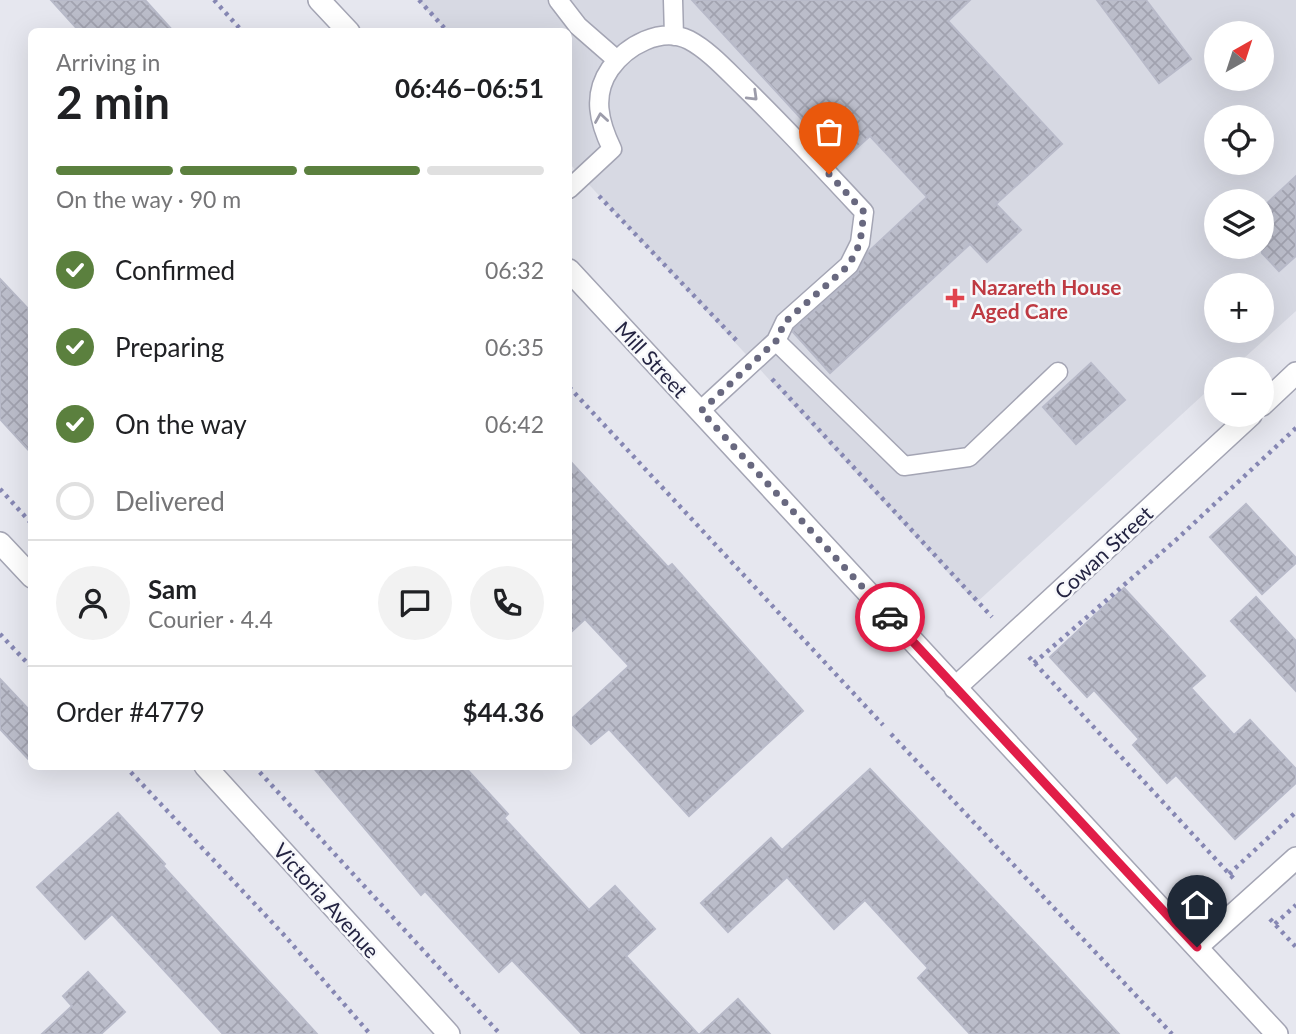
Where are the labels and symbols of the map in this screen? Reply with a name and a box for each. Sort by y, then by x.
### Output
north arrow [1204,21,1274,91]
one-way arrow [745,88,758,101]
pin [799,102,859,174]
one-way arrow [594,112,609,123]
place label: Nazareth House Aged Care [970,274,1121,323]
marker: Nazareth House Aged Care [945,288,965,308]
street label: Mill Street [610,316,694,403]
street label: Cowan Street [1049,500,1157,604]
courier [855,582,925,652]
street label: Victoria Avenue [269,837,385,963]
pin [1167,875,1227,947]

